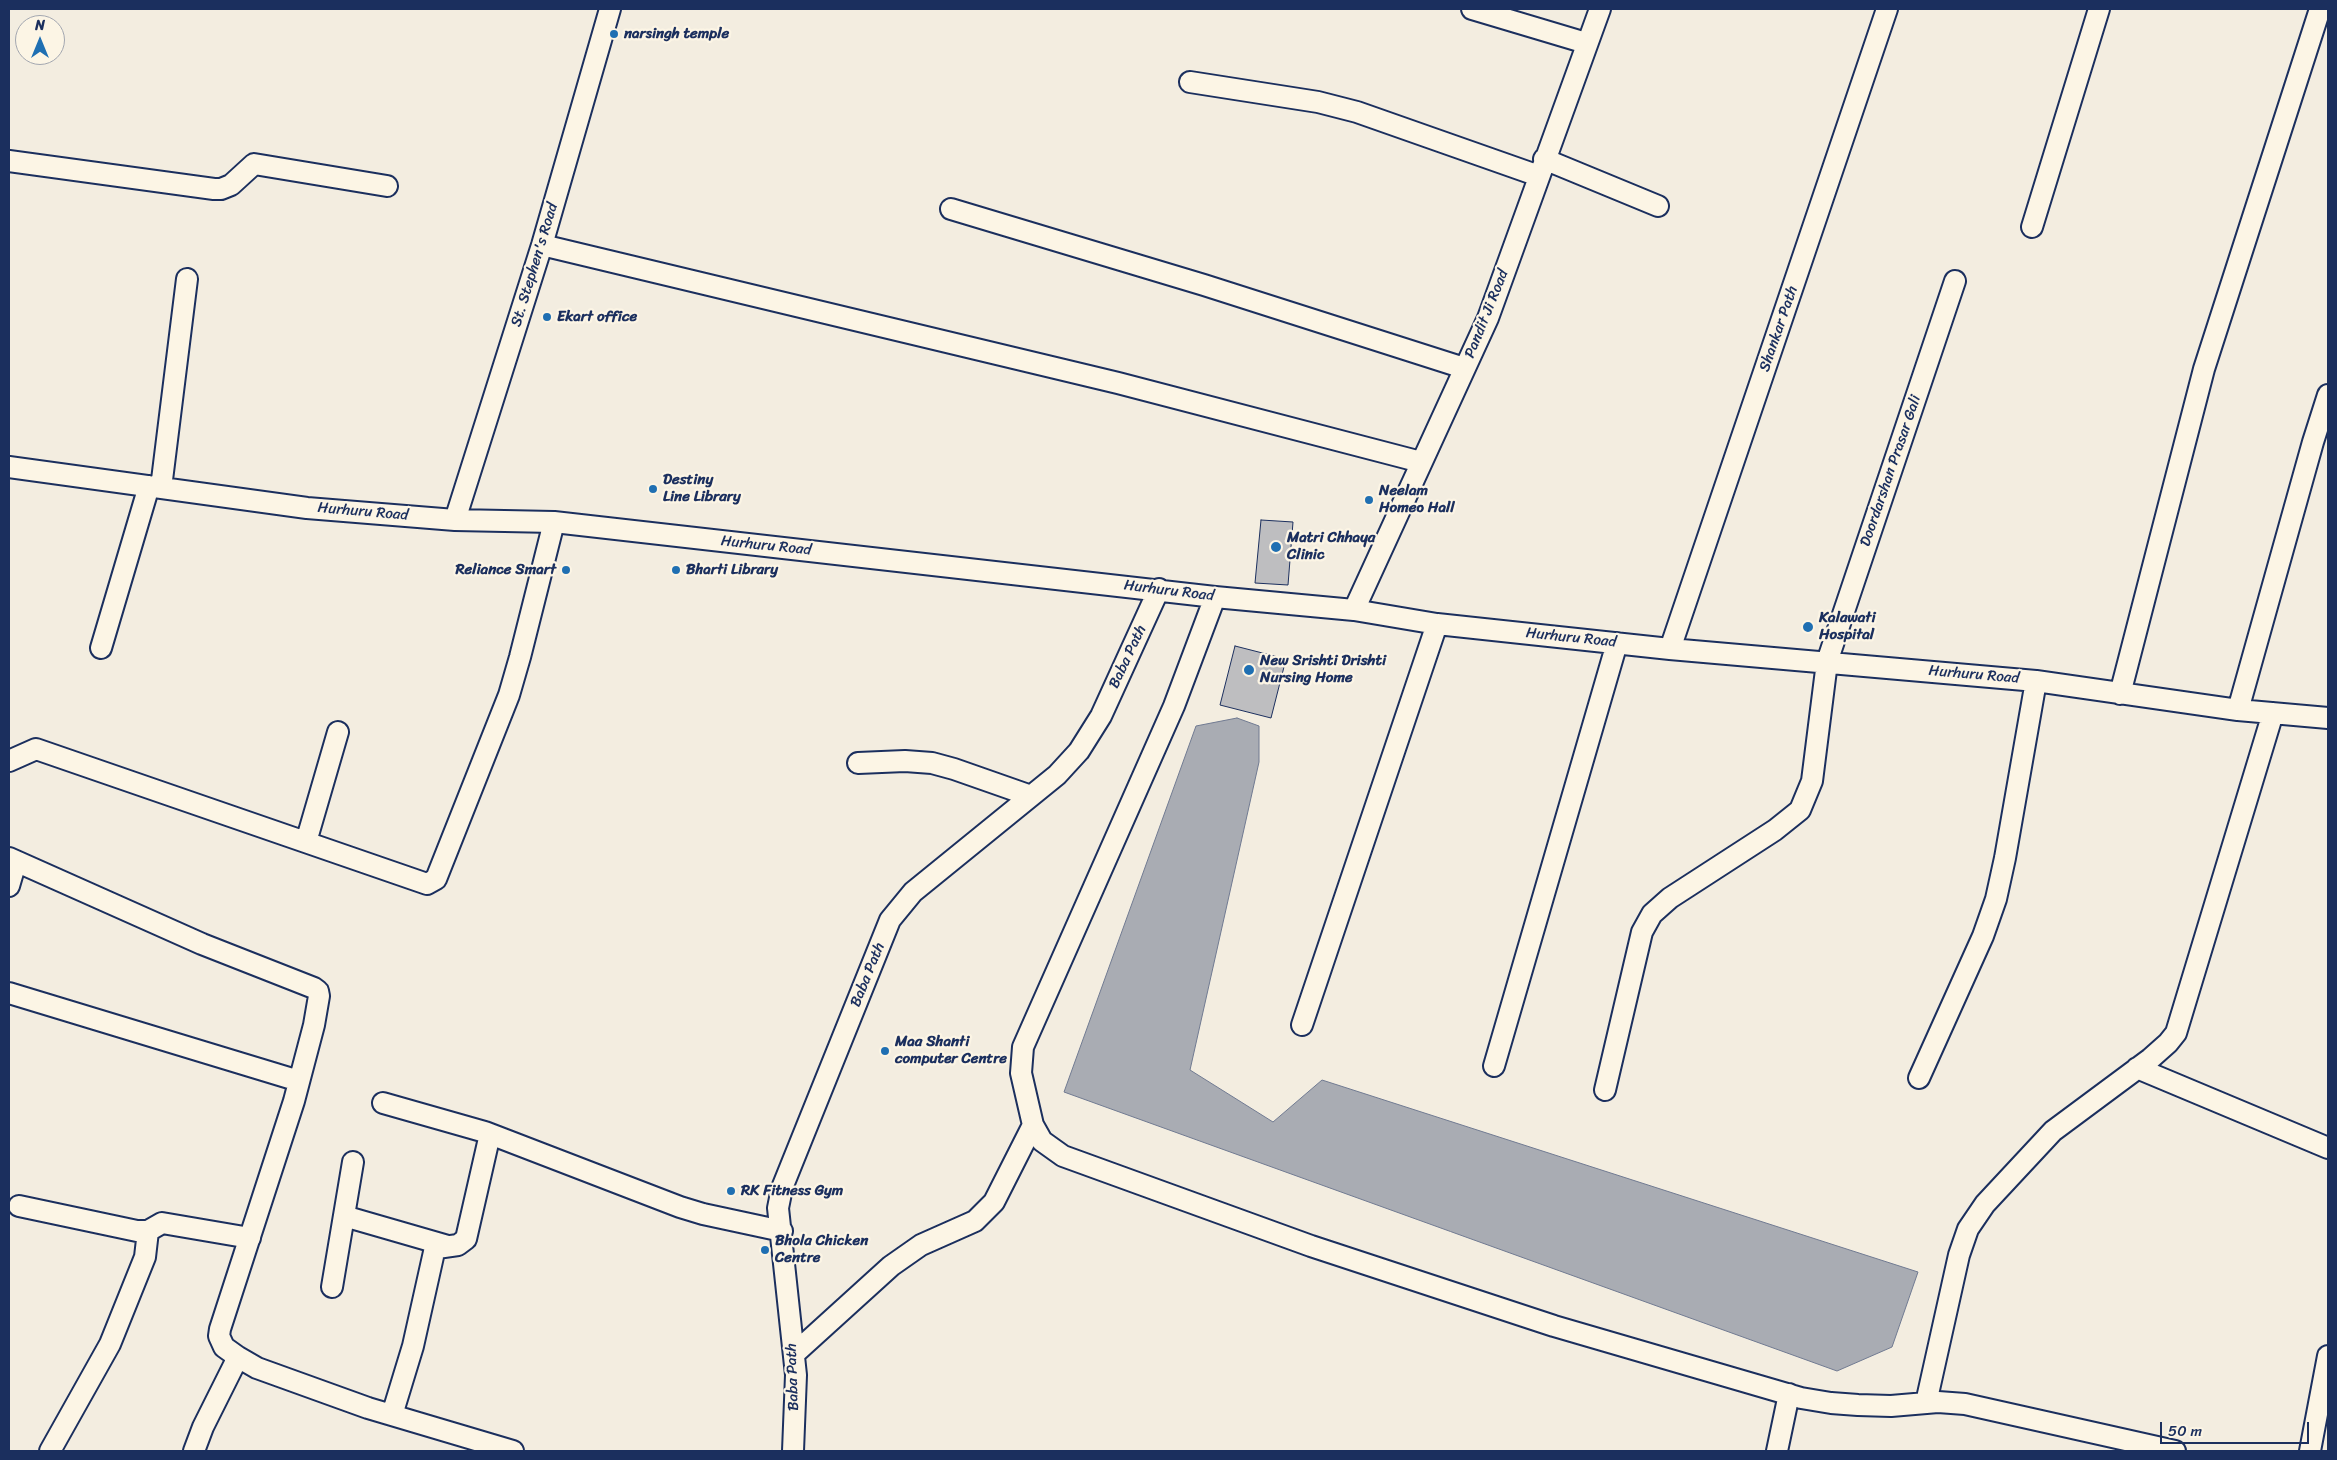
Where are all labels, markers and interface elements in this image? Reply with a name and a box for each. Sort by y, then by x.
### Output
text: N [35,13,45,38]
north arrow [15,15,65,65]
place label: narsingh temple [624,25,729,43]
marker: narsingh temple [608,28,620,40]
street label: St. Stephen's Road [508,201,562,329]
street label: Pandit Ji Road [1461,267,1513,361]
street label: Shankar Path [1756,284,1802,374]
place label: Ekart office [557,308,637,326]
marker: Ekart office [541,311,553,323]
street label: Doordarshan Prasar Gali [1857,393,1925,549]
place label: Destiny Line Library [663,471,741,506]
place label: Neelam Homeo Hall [1379,482,1454,517]
marker: Destiny Line Library [647,483,659,495]
marker: Neelam Homeo Hall [1363,494,1375,506]
street label: Hurhuru Road [317,499,409,525]
place label: Matri Chhaya Clinic [1287,529,1375,564]
street label: Hurhuru Road [720,532,812,560]
marker: Matri Chhaya Clinic [1269,540,1283,554]
place label: Reliance Smart [455,561,556,579]
place label: Bharti Library [686,561,778,579]
marker: Reliance Smart [560,564,572,576]
marker: Bharti Library [670,564,682,576]
street label: Hurhuru Road [1123,577,1215,605]
place label: Kalawati Hospital [1819,609,1876,644]
marker: Kalawati Hospital [1801,620,1815,634]
street label: Baba Path [1106,623,1150,691]
street label: Hurhuru Road [1525,624,1617,652]
place label: New Srishti Drishti Nursing Home [1260,652,1386,687]
street label: Hurhuru Road [1928,662,2020,688]
marker: New Srishti Drishti Nursing Home [1242,663,1256,677]
street label: Baba Path [847,940,889,1010]
place label: Maa Shanti computer Centre [895,1033,1007,1068]
marker: Maa Shanti computer Centre [879,1045,891,1057]
place label: RK Fitness Gym [741,1182,843,1200]
marker: RK Fitness Gym [725,1185,737,1197]
place label: Bhola Chicken Centre [775,1232,868,1267]
marker: Bhola Chicken Centre [759,1244,771,1256]
street label: Baba Path [783,1343,803,1411]
scale bar [2162,1412,2311,1444]
text: 50 m [2168,1418,2202,1444]

